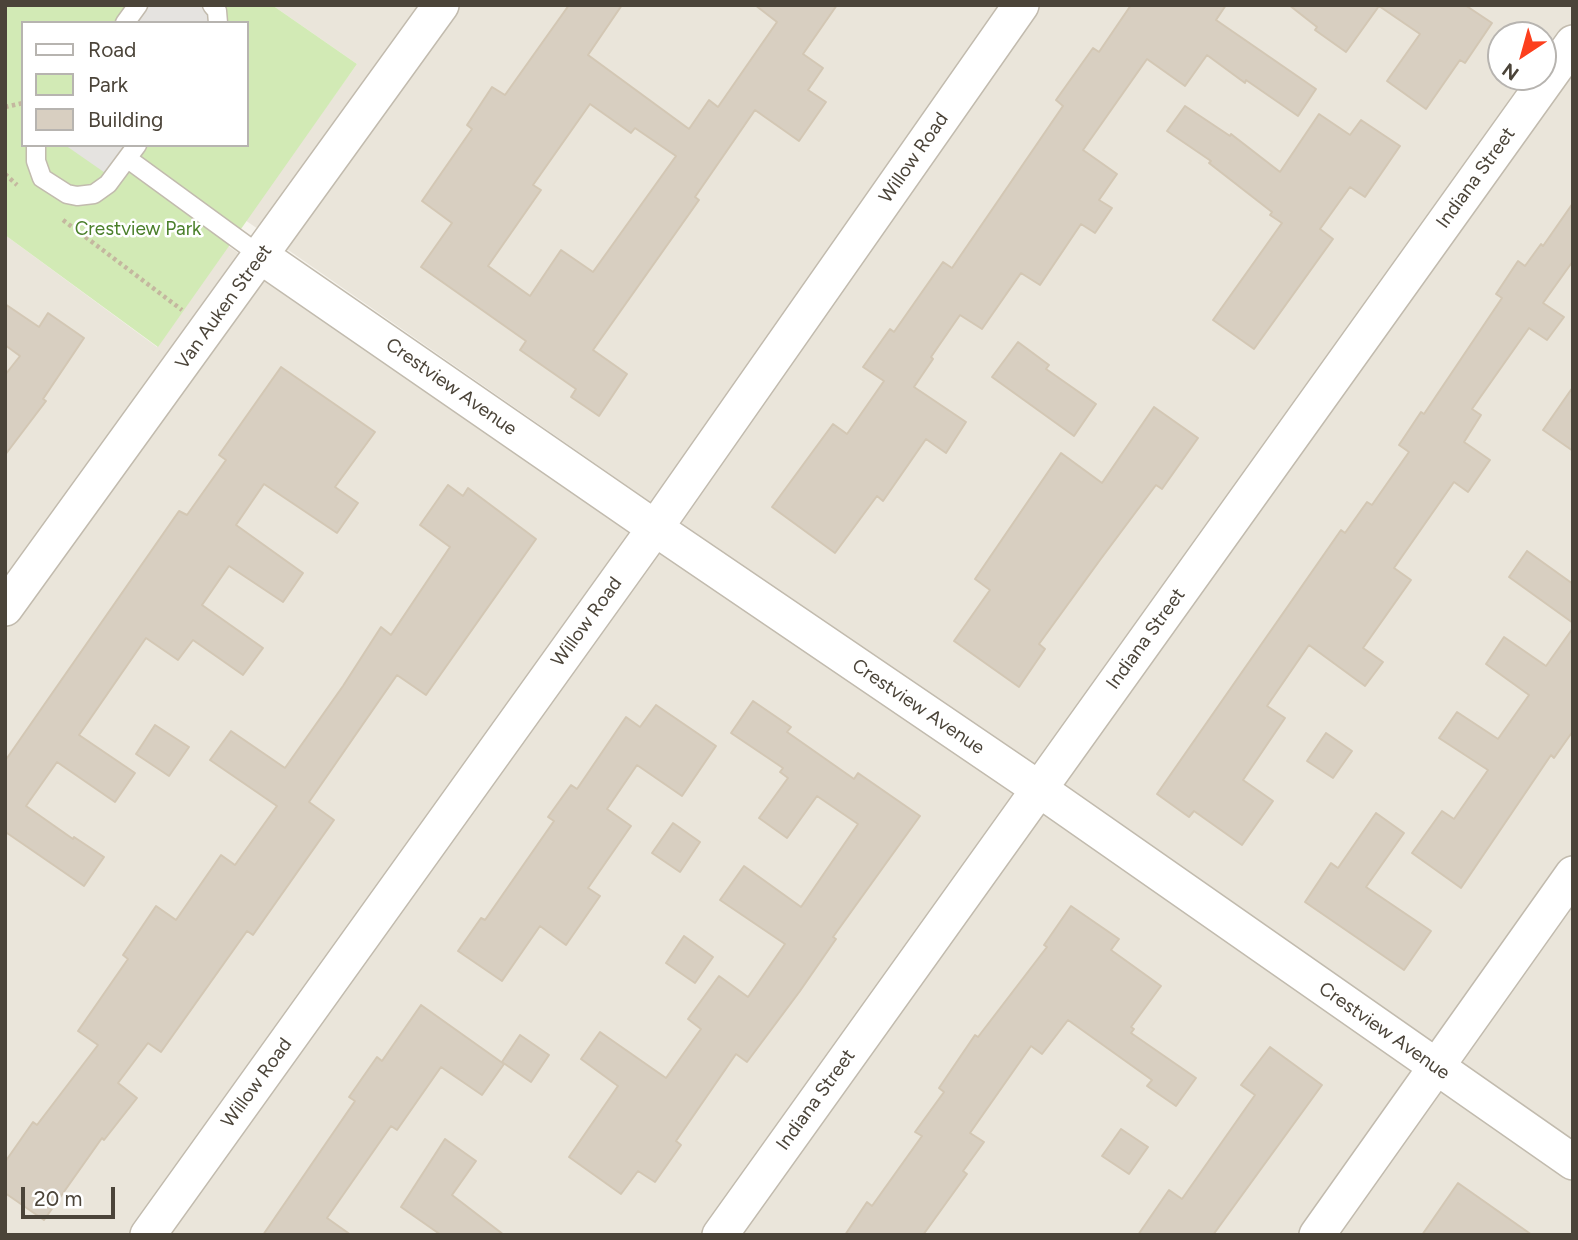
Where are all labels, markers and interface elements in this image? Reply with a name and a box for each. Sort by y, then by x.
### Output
legend [21,21,248,147]
north arrow [1487,21,1557,91]
text: Road [88,37,136,62]
text: N [1498,58,1523,85]
text: Park [88,72,128,97]
text: Building [88,107,163,132]
street label: Willow Road [875,108,953,208]
street label: Indiana Street [1432,123,1520,233]
park label: Crestview Park [75,218,201,240]
street label: Van Auken Street [171,240,277,374]
street label: Crestview Avenue [381,333,521,441]
street label: Willow Road [547,573,627,671]
street label: Indiana Street [1102,584,1190,694]
street label: Crestview Avenue [847,654,989,760]
street label: Crestview Avenue [1314,977,1454,1085]
street label: Willow Road [217,1034,297,1132]
street label: Indiana Street [772,1045,860,1155]
scale bar [24,1174,119,1218]
text: 20 m [34,1186,82,1211]

